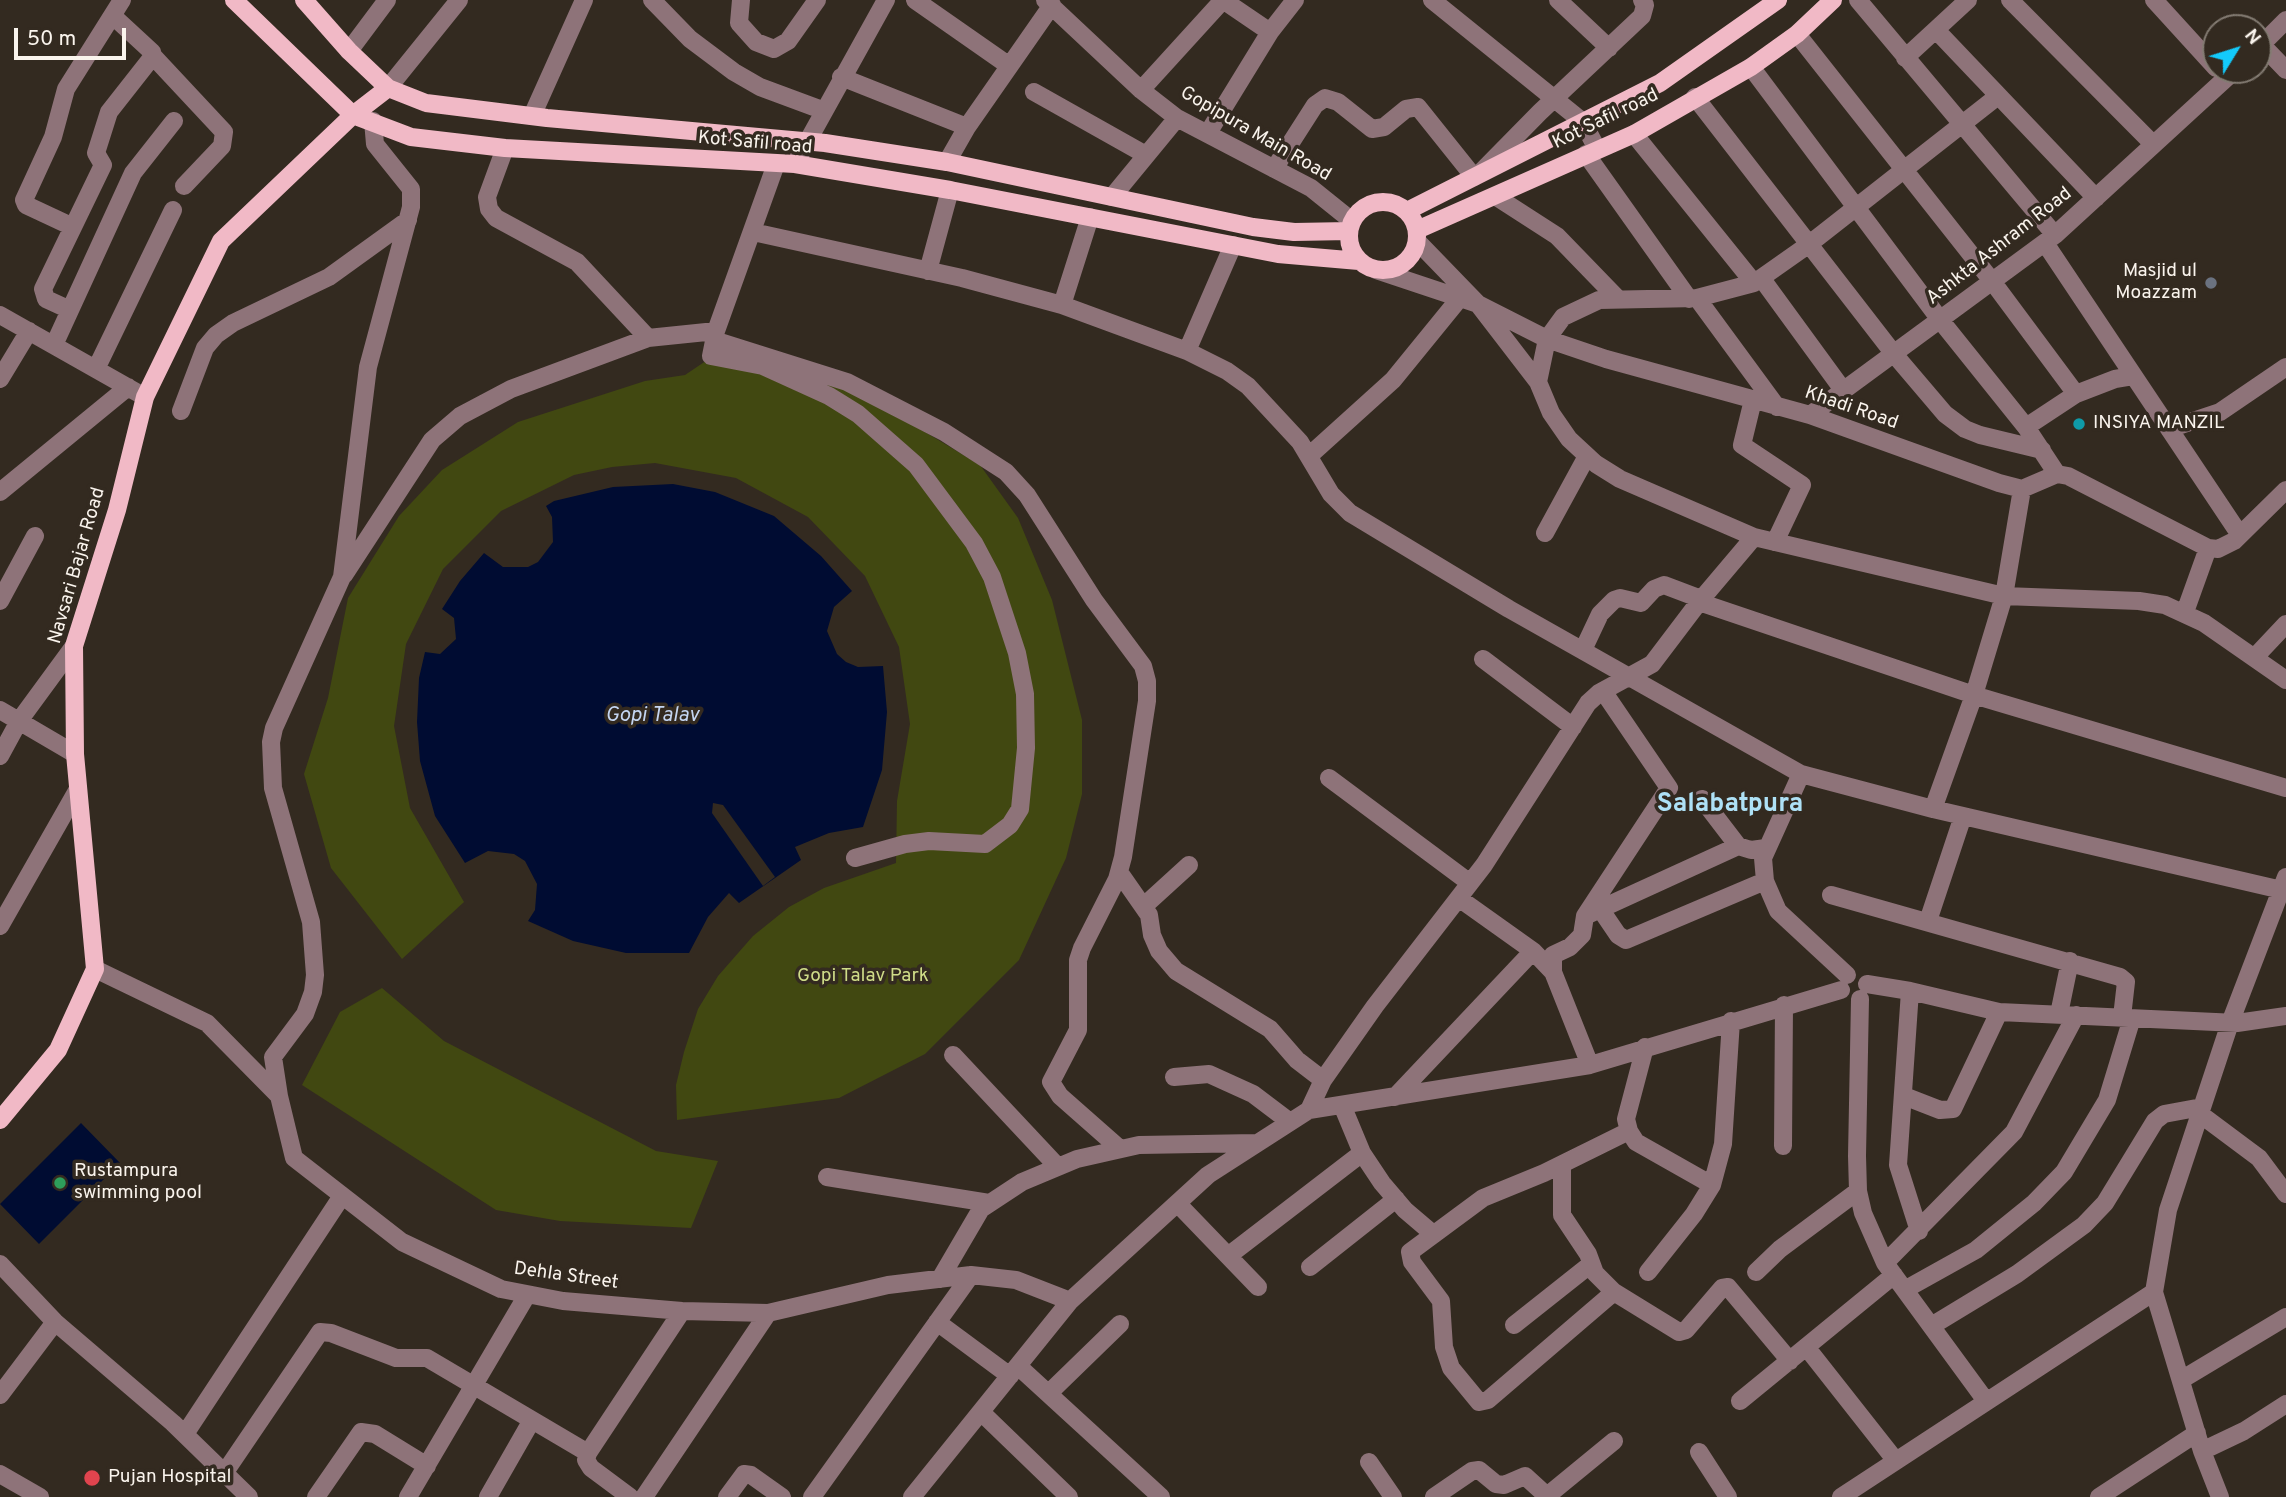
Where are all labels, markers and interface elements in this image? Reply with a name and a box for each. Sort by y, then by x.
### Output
scale bar [18,14,130,58]
north arrow [2202,14,2272,84]
text: N [2238,25,2266,50]
text: 50 m [27,26,76,53]
street label: Gopipura Main Road [1175,82,1335,188]
street label: Kot Safil road [1549,85,1663,155]
street label: Kot Safil road [697,128,813,160]
street label: Ashkta Ashram Road [1923,183,2077,311]
place label: Masjid ul Moazzam [2115,261,2197,305]
marker: Masjid ul Moazzam [2203,275,2219,291]
street label: Khadi Road [1801,382,1901,436]
place label: INSIYA MANZIL [2093,413,2225,435]
marker: INSIYA MANZIL [2071,416,2087,432]
street label: Navsari Bajar Road [45,485,111,647]
water label: Gopi Talav [605,704,699,730]
district label: Salabatpura [1657,790,1803,822]
park label: Gopi Talav Park [797,966,929,988]
place label: Rustampura swimming pool [74,1161,202,1205]
marker: Rustampura swimming pool [52,1175,68,1191]
street label: Dehla Street [512,1258,620,1296]
place label: Pujan Hospital [108,1467,231,1489]
marker: Pujan Hospital [82,1468,102,1488]

